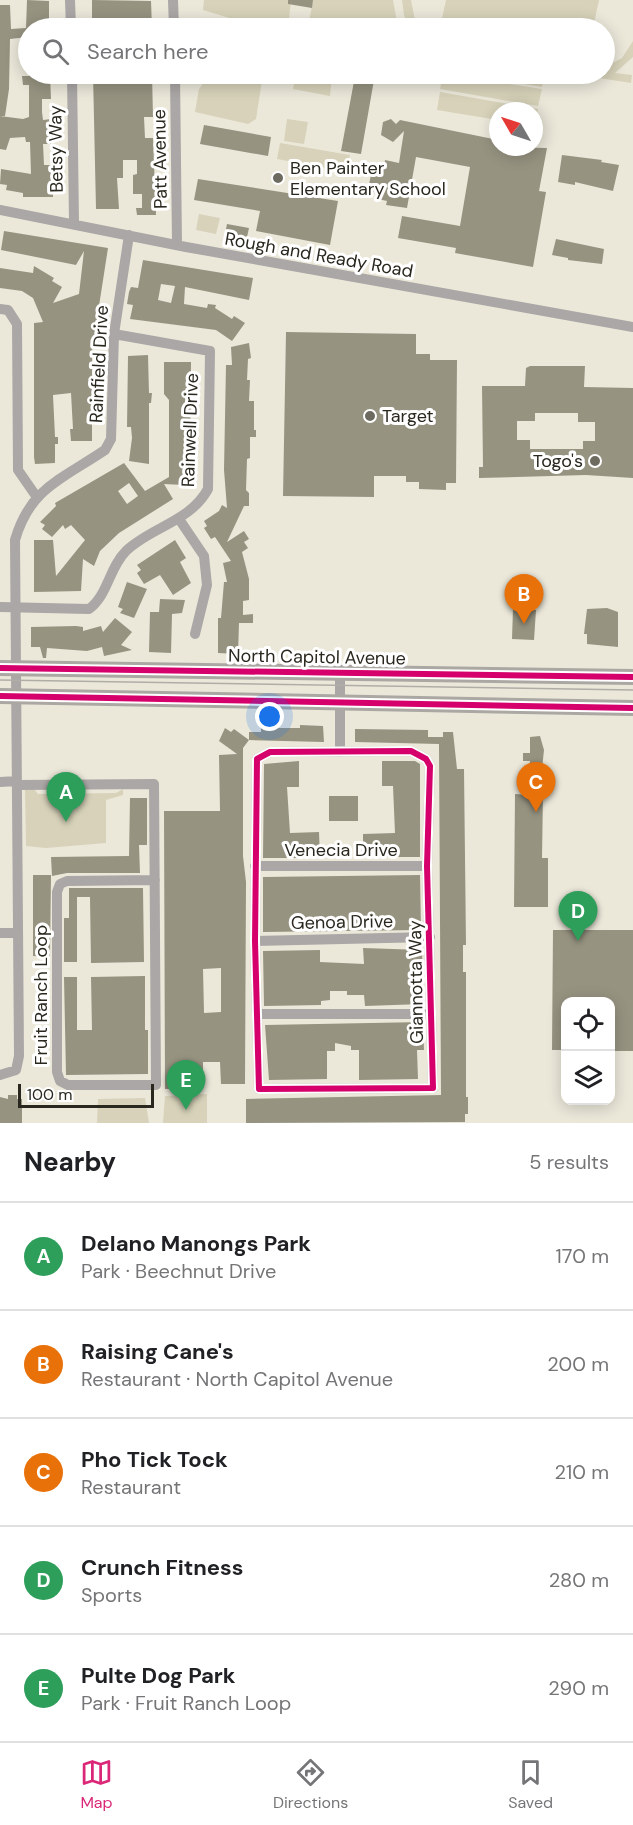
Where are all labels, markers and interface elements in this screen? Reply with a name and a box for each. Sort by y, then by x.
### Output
search box [18,18,615,84]
icon: search [39,35,72,68]
text: Search here [87,37,208,66]
north arrow [489,102,543,156]
street label: Betsy Way [43,105,69,193]
street label: Patt Avenue [147,109,173,209]
place label: Ben Painter Elementary School [290,156,446,201]
marker: Ben Painter Elementary School [271,171,285,185]
street label: Rough and Ready Road [223,227,415,283]
street label: Rainfield Drive [84,304,114,424]
street label: Rainwell Drive [176,373,204,487]
place label: Target [382,404,434,428]
marker: Target [363,409,377,423]
place label: Togo's [533,449,583,473]
marker: Togo's [588,454,602,468]
pin: B [504,574,544,624]
street label: North Capitol Avenue [228,643,406,671]
your location [255,702,284,731]
pin: C [516,762,556,812]
pin: A [46,772,86,822]
street label: Venecia Drive [284,838,398,862]
pin: D [558,892,598,941]
street label: Genoa Drive [291,909,393,935]
street label: Giannotta Way [403,920,429,1044]
street label: Fruit Ranch Loop [29,925,53,1065]
map controls [561,997,615,1105]
button: locate [561,997,615,1051]
button: layers [561,1051,615,1105]
pin: E [166,1060,206,1110]
scale bar [18,1081,154,1108]
text: 100 m [27,1084,72,1105]
text: Nearby [24,1145,116,1179]
text: 5 results [529,1149,609,1175]
text: Delano Manongs Park [81,1229,311,1258]
text: A [36,1243,51,1269]
text: 170 m [556,1243,609,1269]
text: Park · Beechnut Drive [81,1258,276,1284]
text: Raising Cane's [81,1337,234,1366]
text: B [37,1351,50,1377]
text: 200 m [547,1351,609,1377]
text: Restaurant · North Capitol Avenue [81,1366,393,1392]
text: Pho Tick Tock [81,1445,228,1474]
text: C [36,1459,51,1485]
text: 210 m [554,1459,609,1485]
text: Restaurant [81,1474,181,1500]
text: Crunch Fitness [81,1553,244,1582]
text: D [36,1567,51,1593]
text: 280 m [549,1567,609,1593]
text: Sports [81,1582,142,1608]
text: Pulte Dog Park [81,1661,236,1690]
text: E [38,1675,49,1701]
text: 290 m [548,1675,609,1701]
text: Park · Fruit Ranch Loop [81,1690,291,1716]
tab: Map [80,1756,113,1813]
tab: Directions [273,1756,348,1813]
tab: Saved [508,1756,553,1813]

